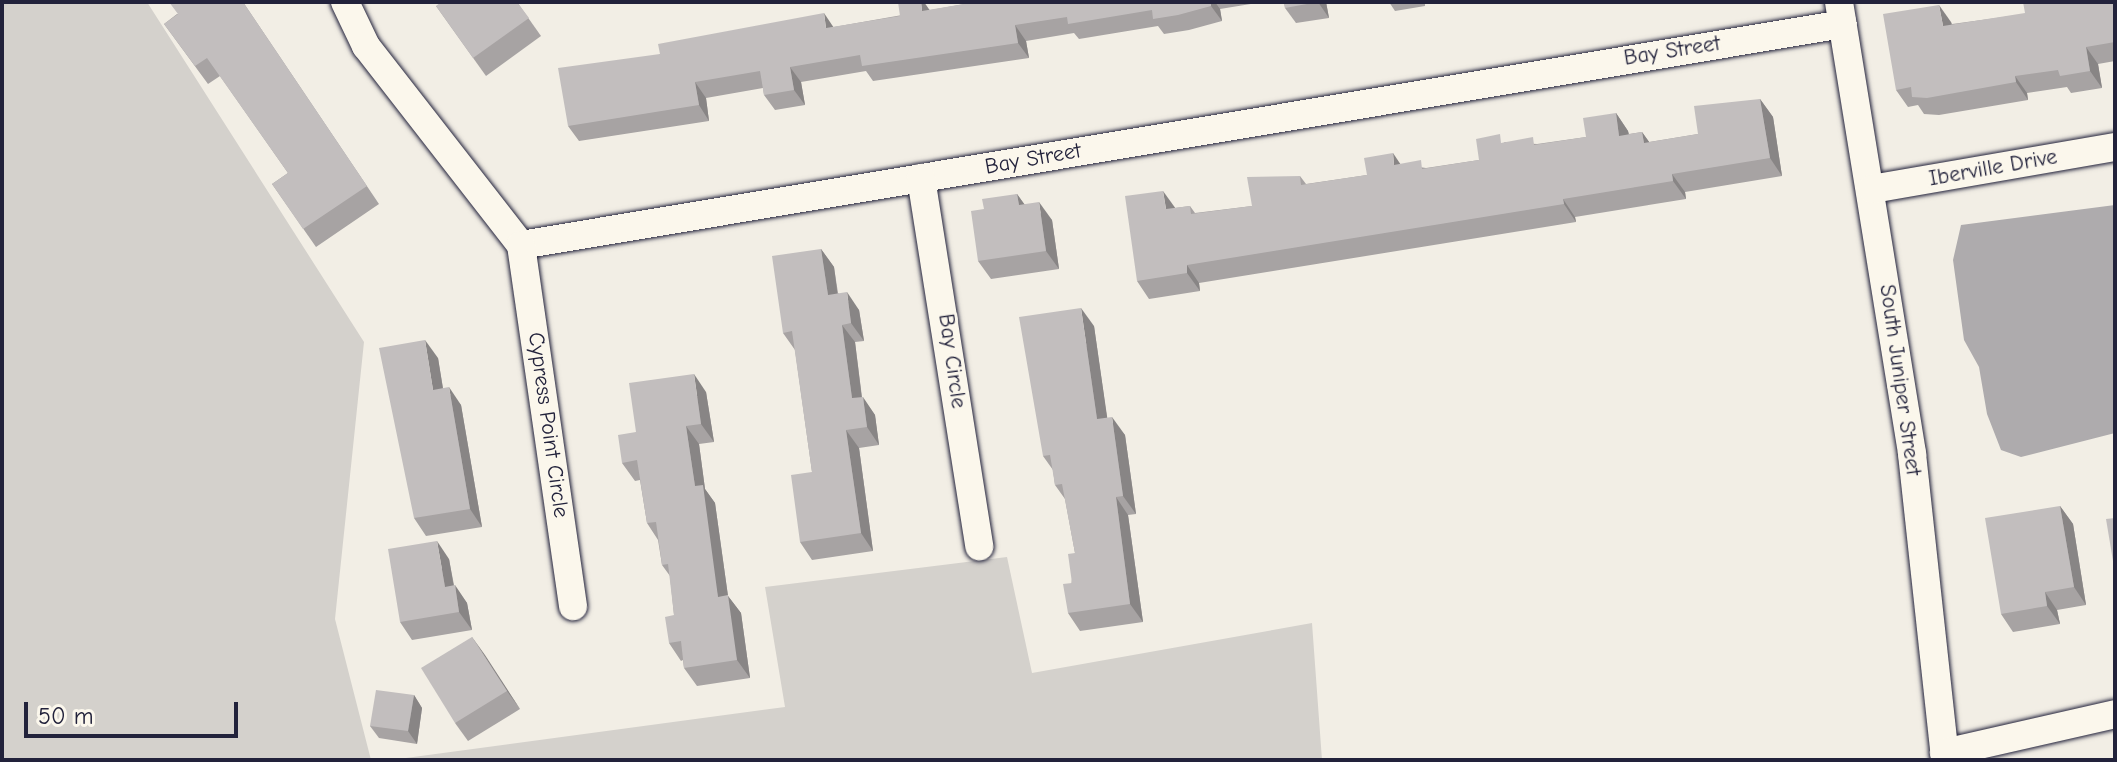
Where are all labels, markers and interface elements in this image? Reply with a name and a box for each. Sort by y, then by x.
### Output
street label: Bay Street [1622,30,1722,72]
street label: Bay Street [983,138,1083,180]
street label: Iberville Drive [1927,144,2059,192]
street label: South Juniper Street [1874,283,1926,477]
street label: Bay Circle [932,312,972,410]
street label: Cypress Point Circle [522,331,574,519]
scale bar [28,686,242,736]
text: 50 m [38,702,94,730]

